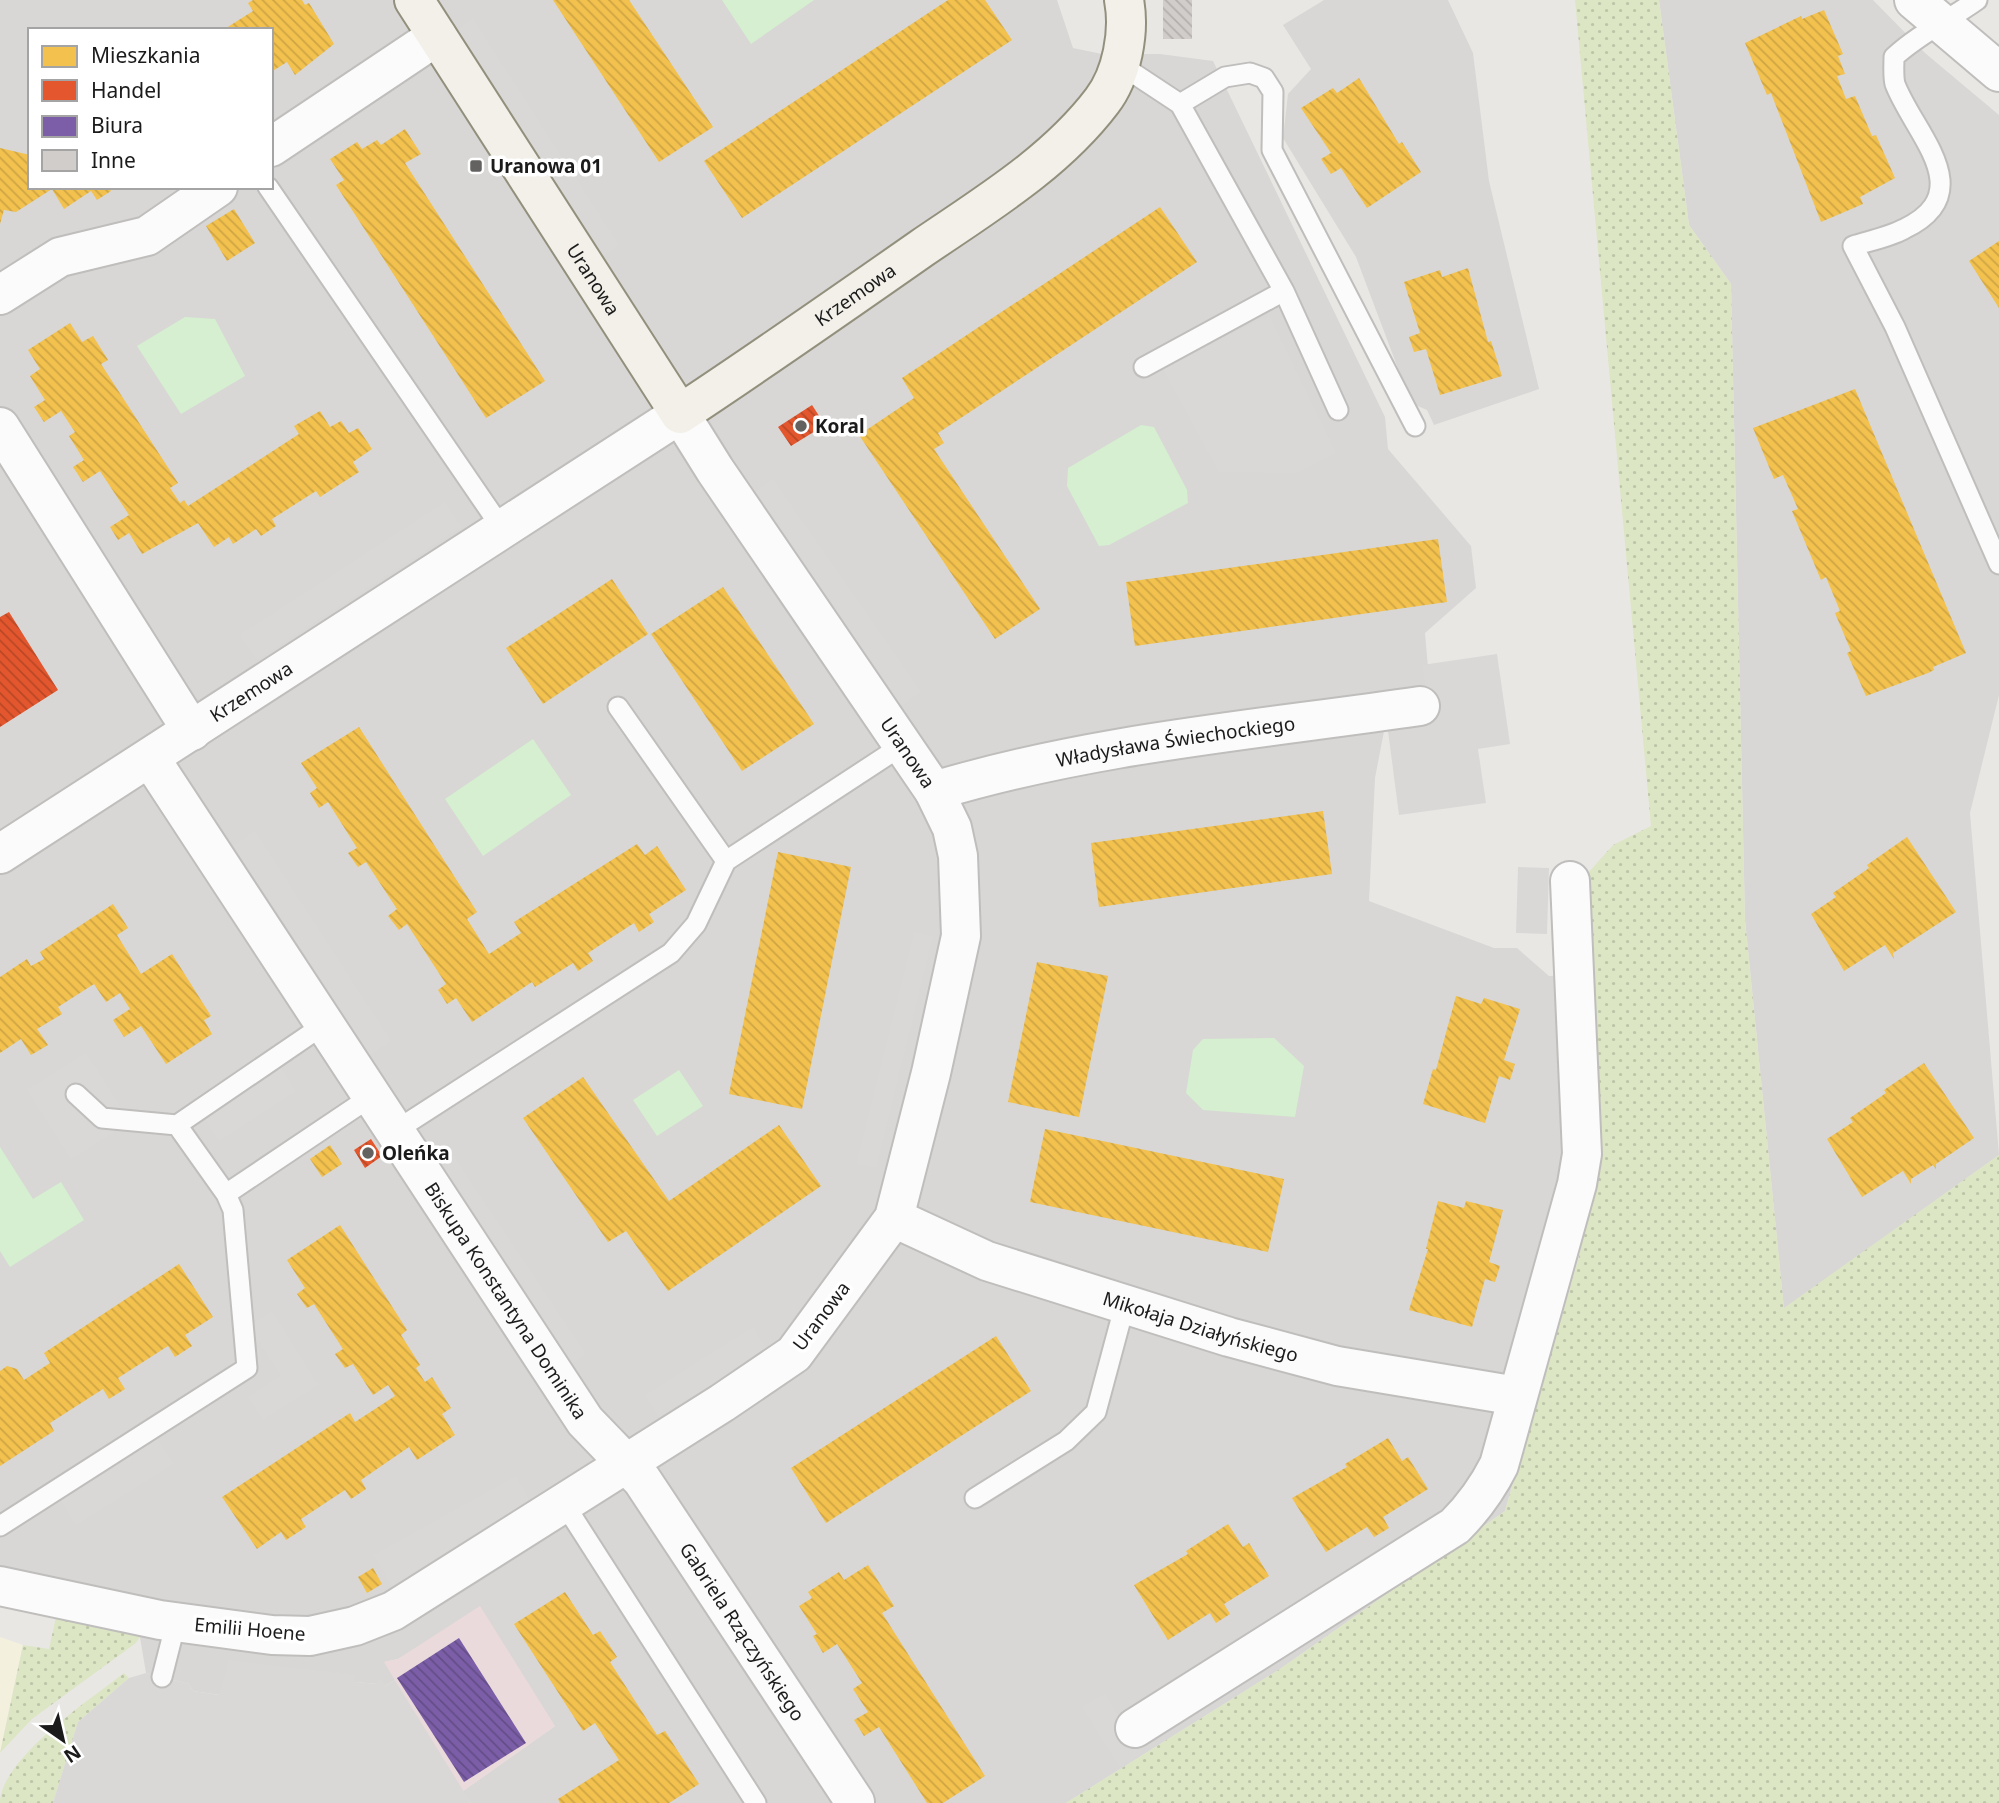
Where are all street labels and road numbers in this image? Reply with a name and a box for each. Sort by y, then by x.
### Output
street label: Uranowa [561,238,626,320]
street label: Krzemowa [809,257,901,332]
street label: Krzemowa [205,655,297,728]
street label: Władysława Świechockiego [1054,710,1297,773]
street label: Uranowa [874,712,941,793]
street label: Biskupa Konstantyna Dominika [419,1177,593,1424]
street label: Uranowa [786,1276,856,1356]
street label: Mikołaja Działyńskiego [1100,1285,1301,1368]
street label: Gabriela Rzączyńskiego [674,1537,811,1726]
street label: Emilii Hoene [193,1611,307,1647]

